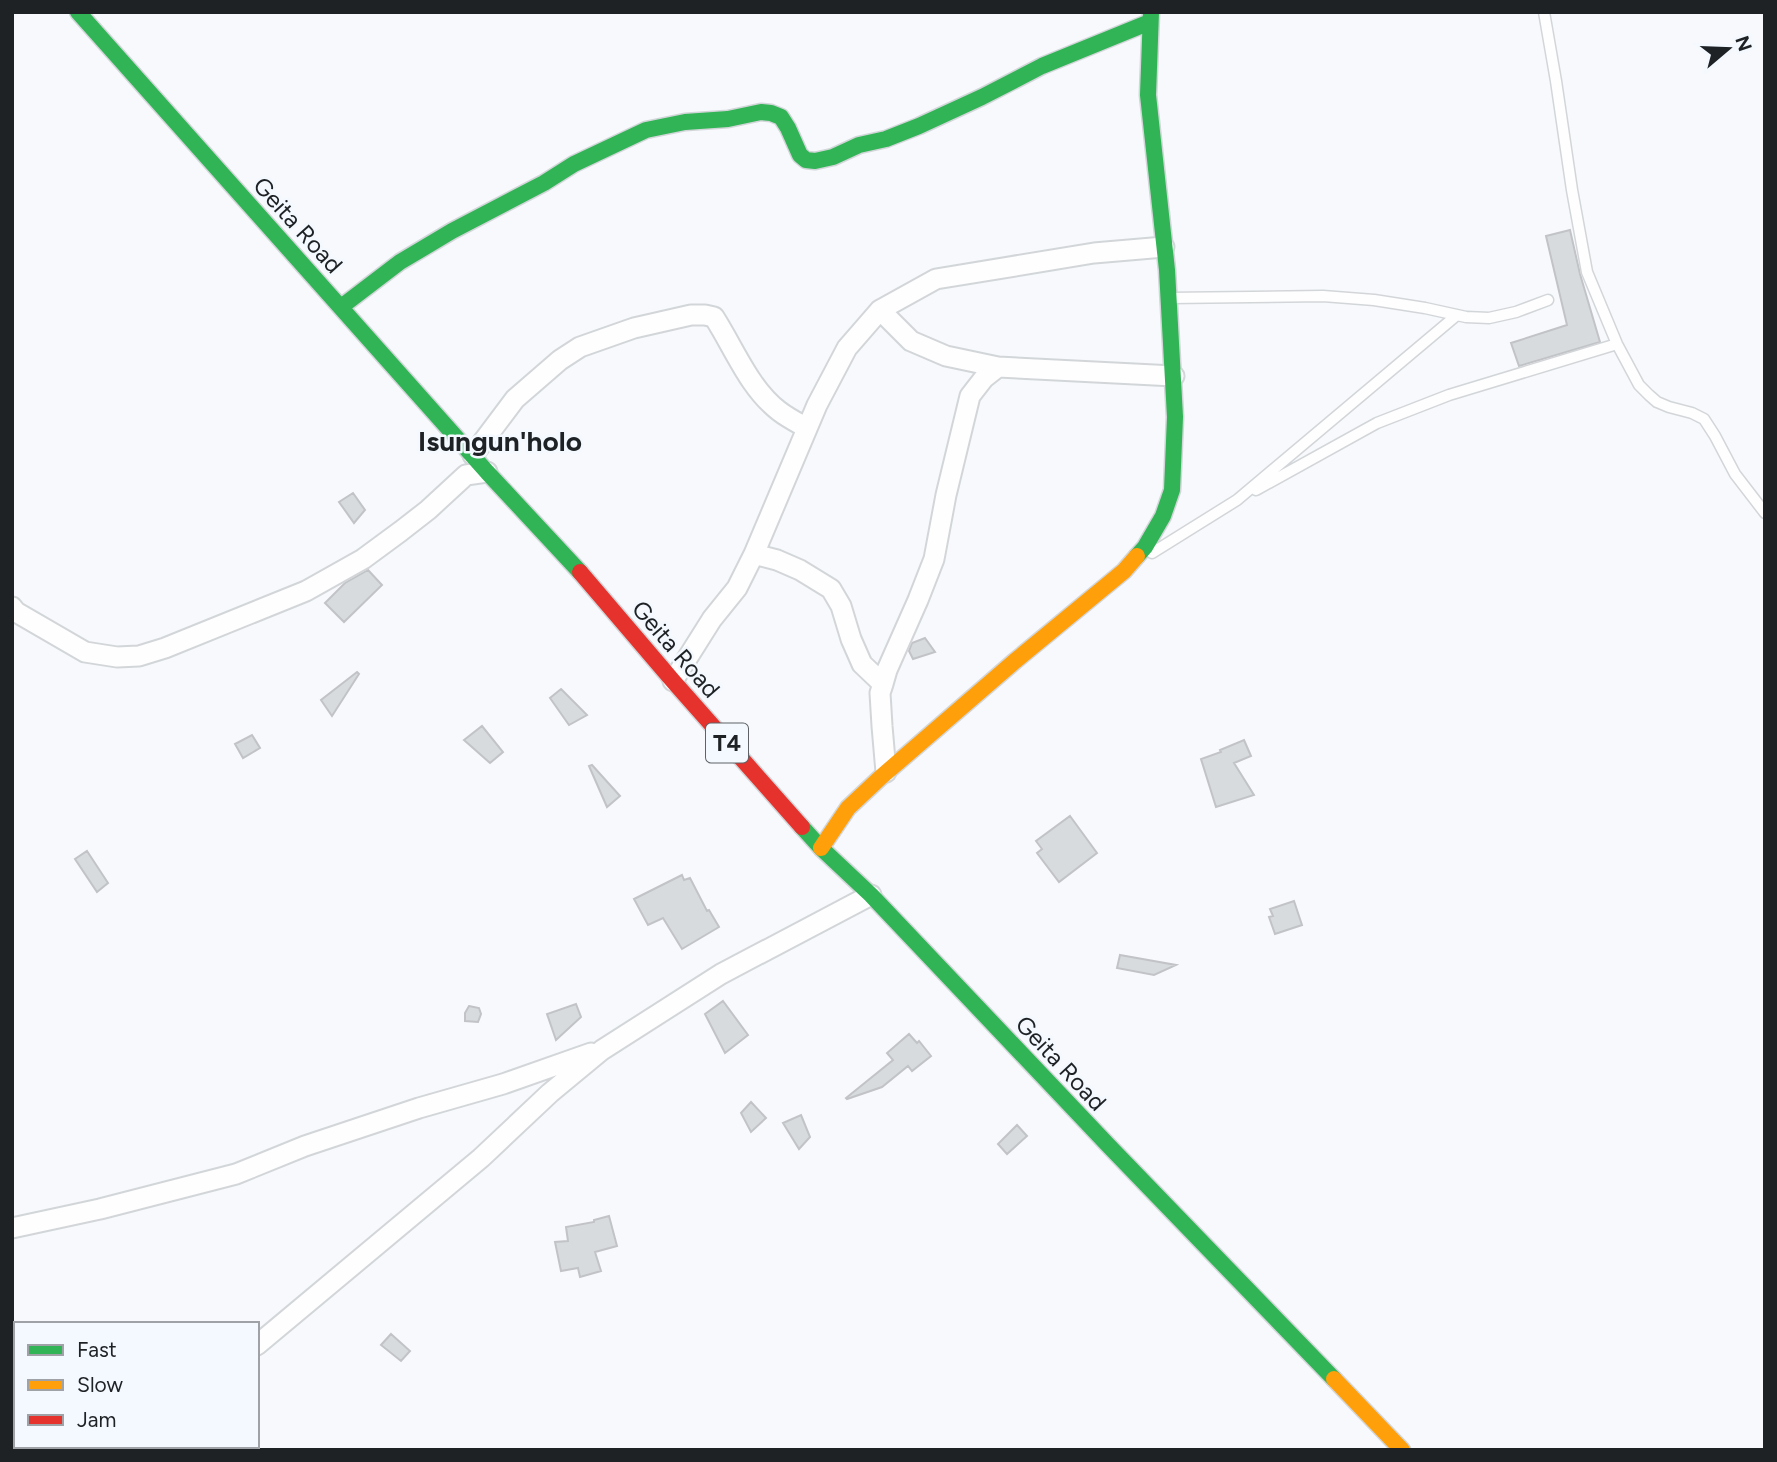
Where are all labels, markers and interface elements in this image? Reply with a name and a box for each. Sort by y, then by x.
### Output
north arrow [1693,14,1763,84]
text: N [1730,33,1757,54]
street label: Geita Road [247,171,349,279]
district label: Isungun'holo [418,424,582,458]
street label: Geita Road [626,594,726,704]
road number: T4 [706,723,748,762]
street label: Geita Road [1010,1009,1112,1117]
legend [14,1322,259,1448]
text: Fast [77,1337,117,1362]
text: Slow [77,1372,123,1397]
text: Jam [77,1407,116,1432]

